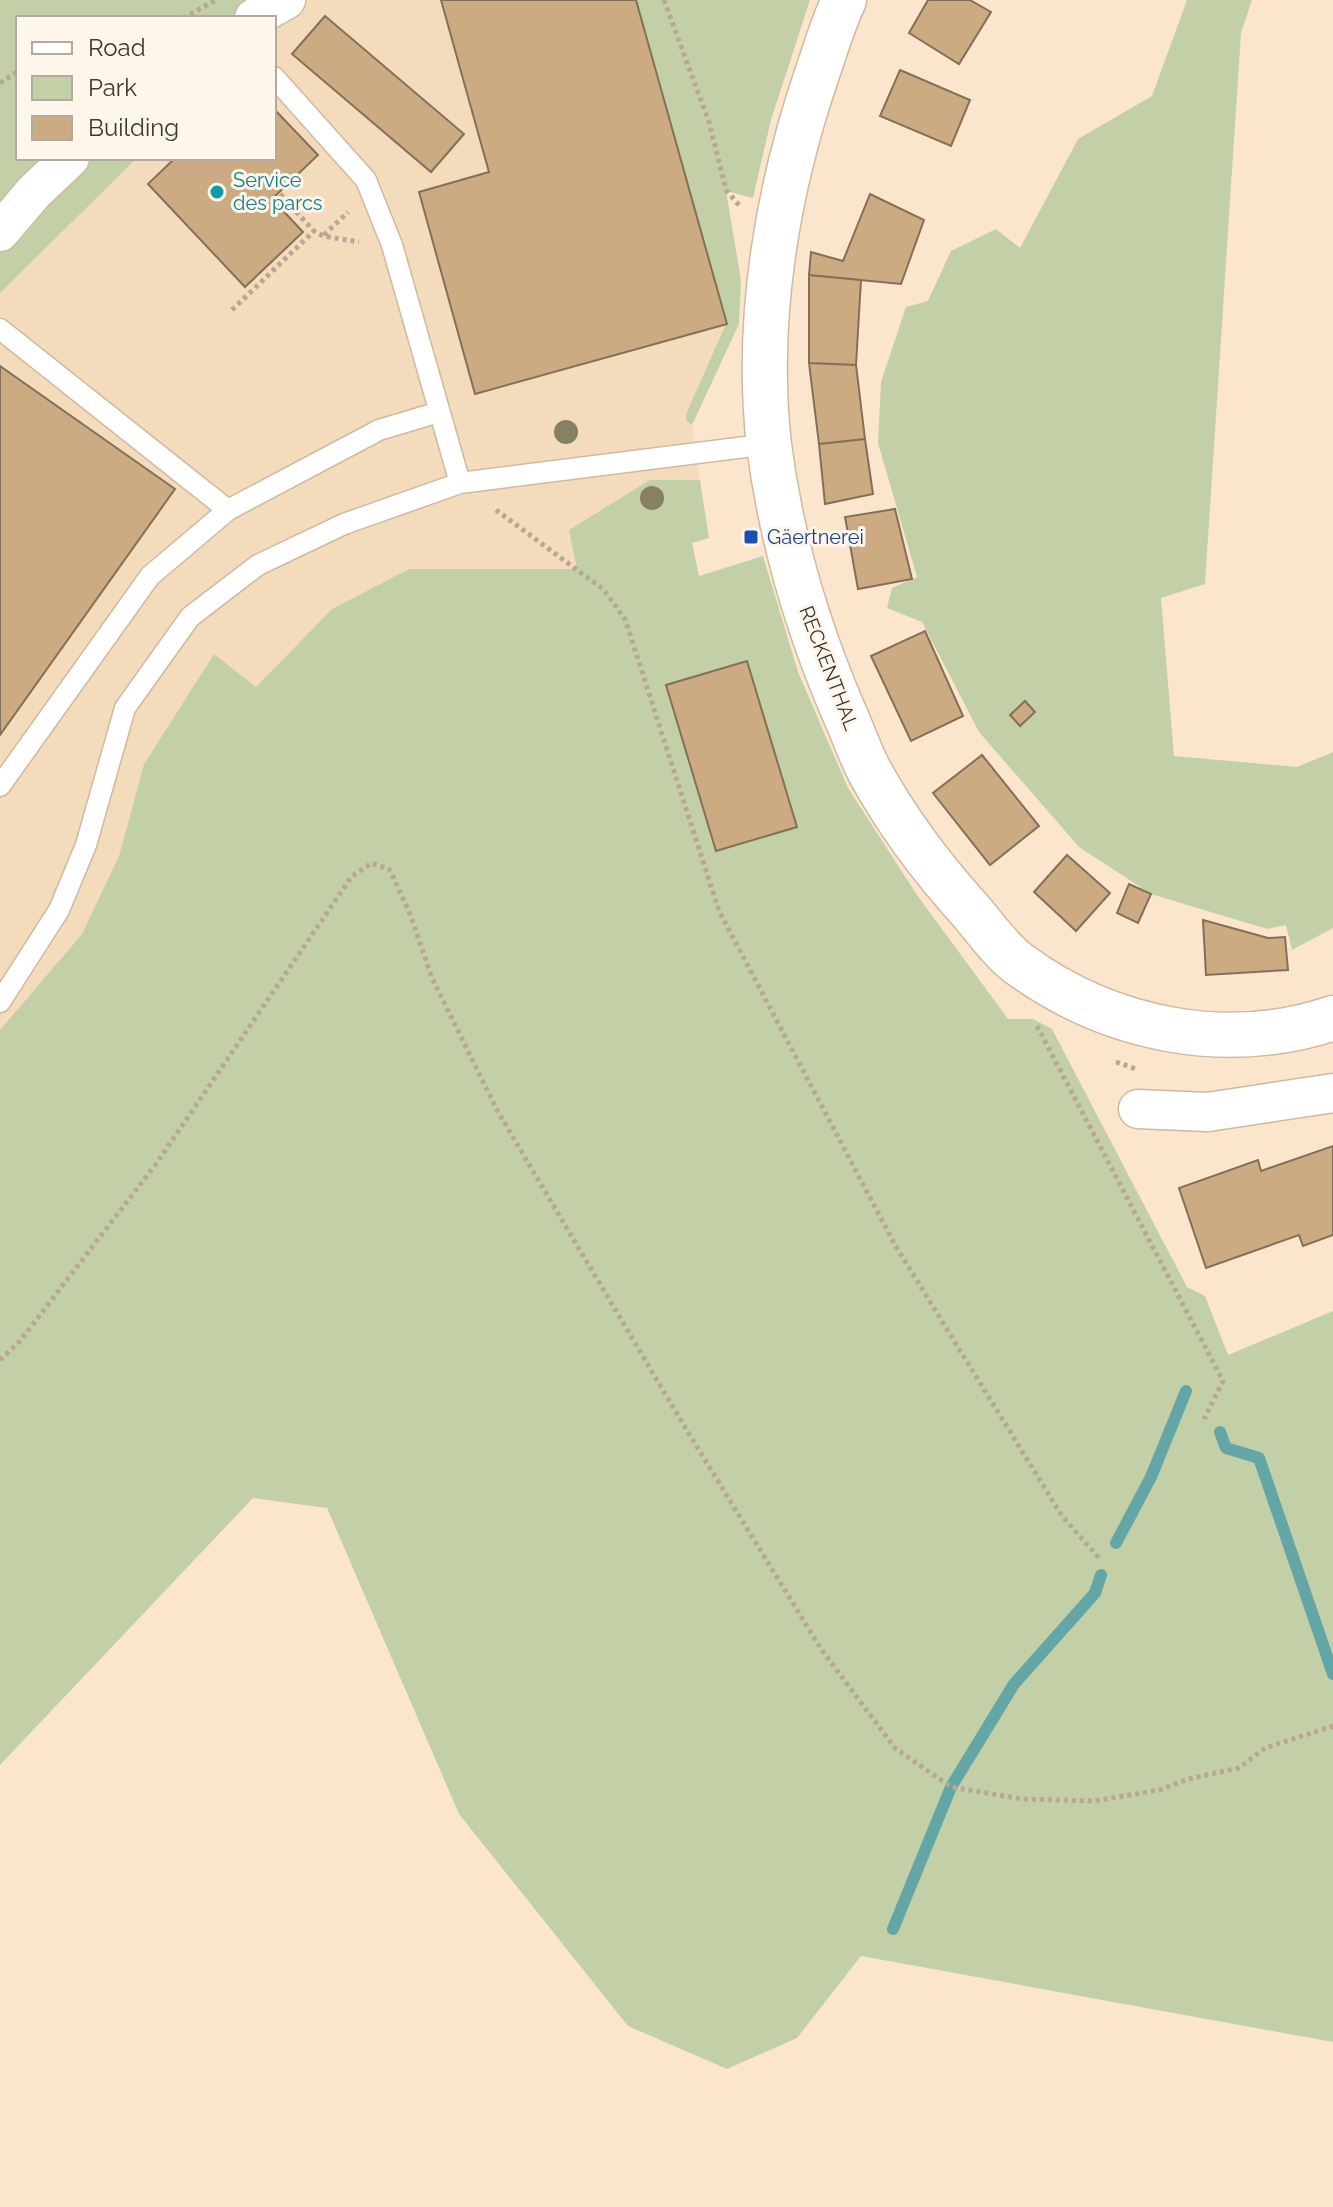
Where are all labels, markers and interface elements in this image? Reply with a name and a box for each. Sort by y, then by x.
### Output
legend [16,16,276,160]
text: Road [88,33,146,62]
text: Park [88,73,137,102]
text: Building [88,113,179,142]
place label: Service des parcs [233,168,323,215]
marker: Service des parcs [208,183,226,201]
place label: Gäertnerei [767,525,864,549]
marker: Gäertnerei [742,528,760,546]
street label: RECKENTHAL [794,602,864,734]

